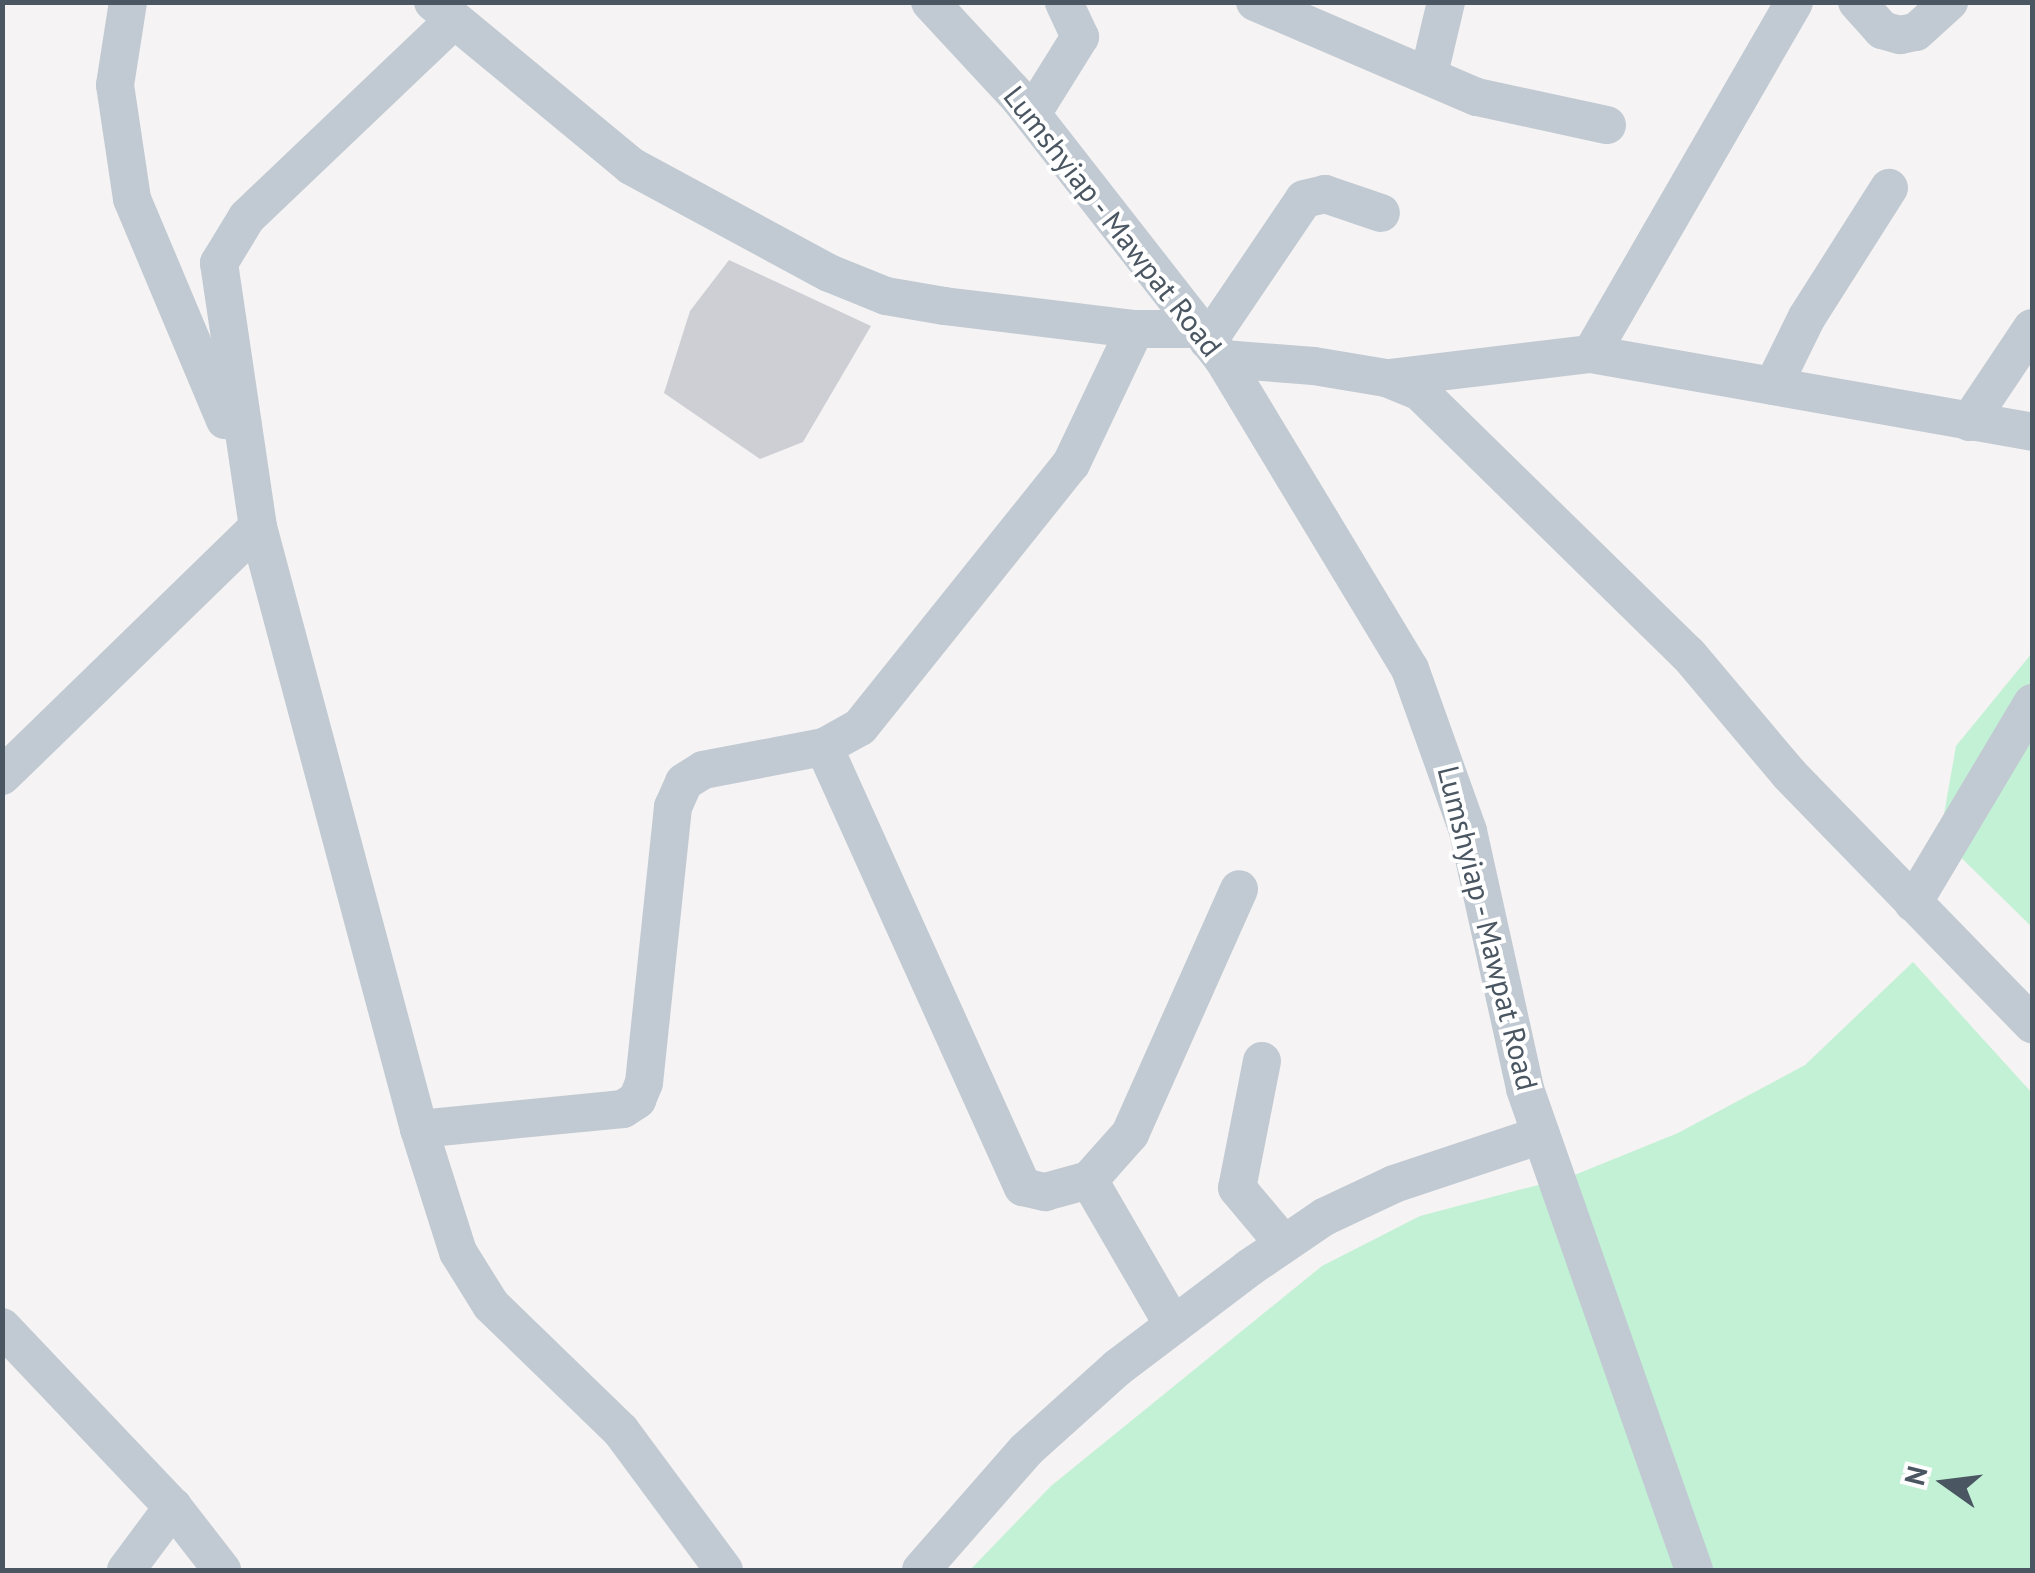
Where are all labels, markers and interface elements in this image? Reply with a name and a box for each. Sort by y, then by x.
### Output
street label: Lumshyiap - Mawpat Road [995,77,1231,365]
street label: Lumshyiap - Mawpat Road [1430,760,1546,1096]
north arrow [1895,1433,1995,1533]
text: N [1895,1462,1936,1489]

